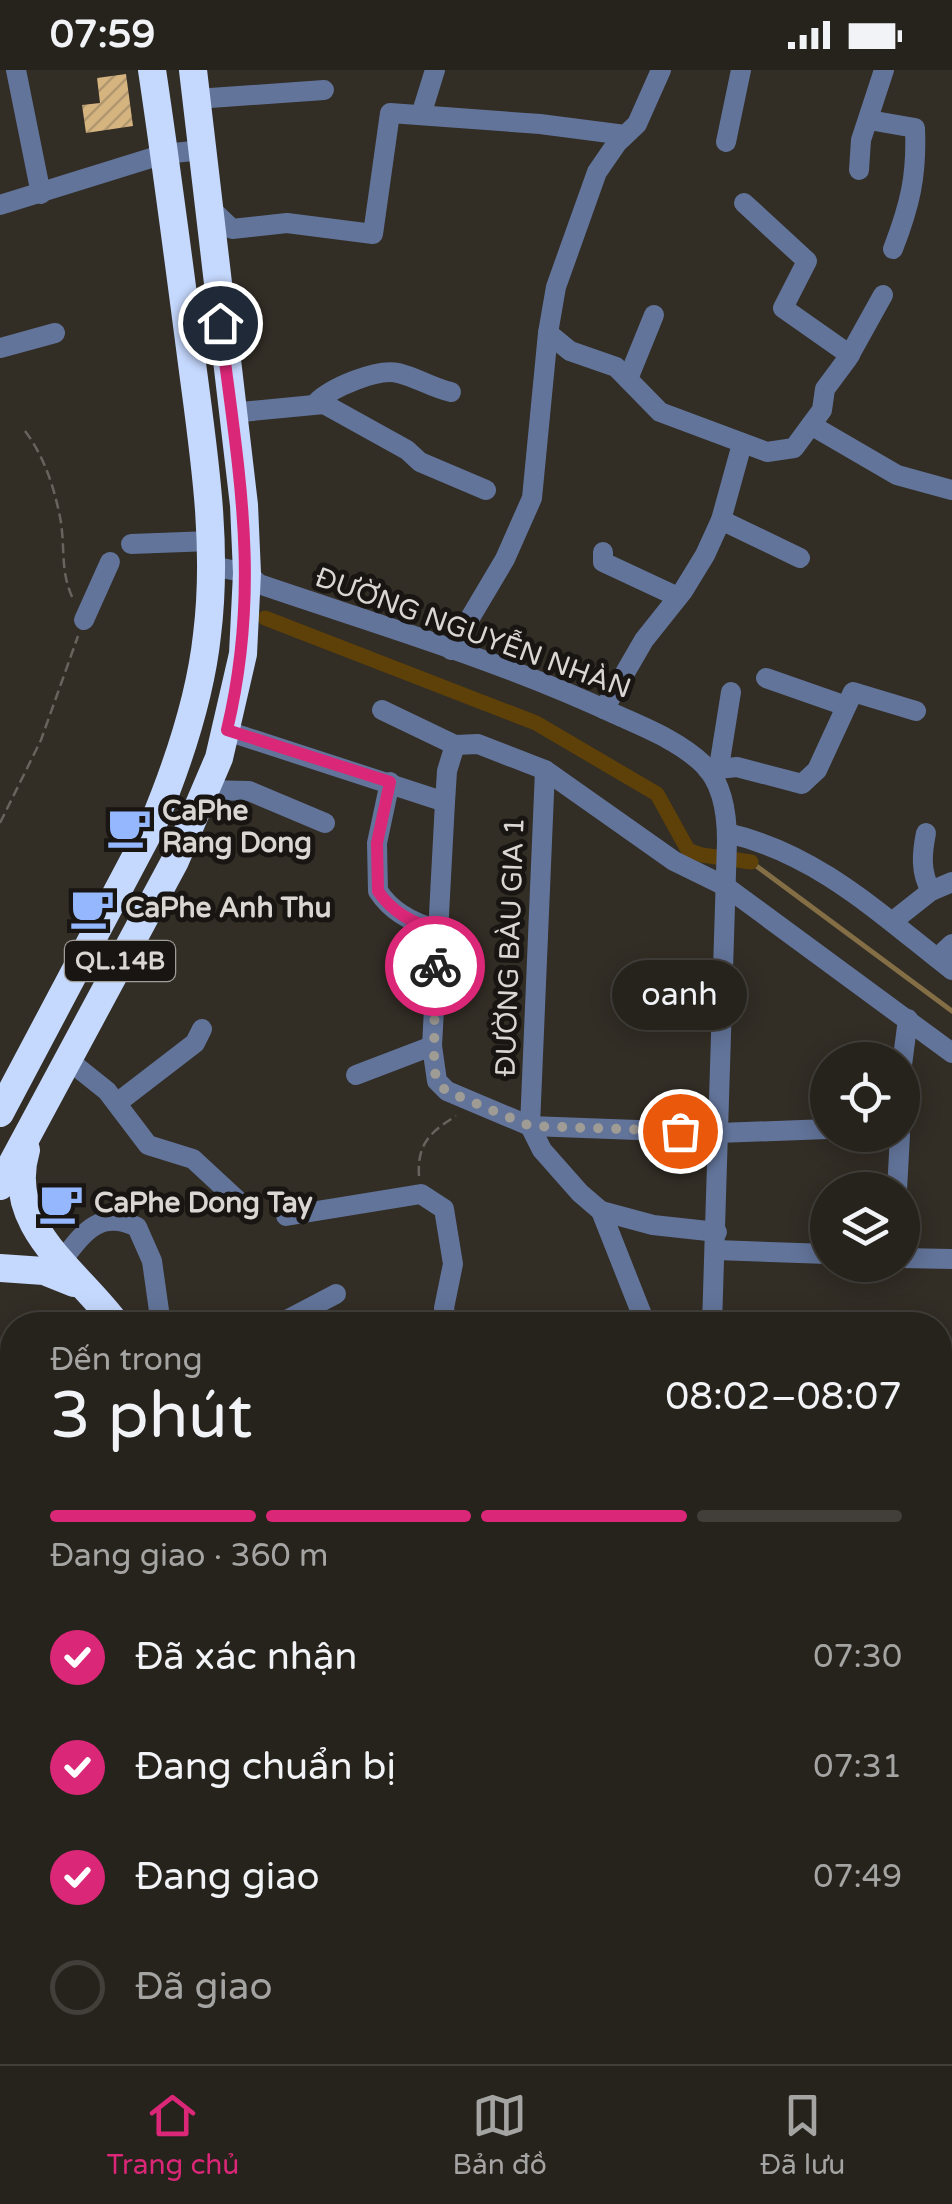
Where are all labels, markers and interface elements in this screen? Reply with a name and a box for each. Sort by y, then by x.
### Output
text: 07:59 [50,12,155,58]
pin [178,281,263,366]
icon: home [193,296,248,351]
street label: ĐƯỜNG NGUYỄN NHÀN [310,558,636,706]
place label: CaPhe Rang Dong [162,794,312,860]
cafe icon: CaPhe Rang Dong [105,803,153,851]
street label: ĐƯỜNG BÀU GIA 1 [488,817,532,1077]
cafe icon: CaPhe Anh Thu [68,884,116,932]
place label: CaPhe Anh Thu [125,891,332,925]
courier [385,916,485,1016]
icon: bike [408,939,463,994]
road number: QL.14B [65,941,175,981]
callout: oanh [612,961,748,1031]
text: oanh [641,976,718,1014]
map controls [810,1042,920,1282]
button: locate [810,1042,920,1152]
pin [638,1089,723,1174]
icon: bag [653,1104,708,1159]
button: layers [810,1172,920,1282]
cafe icon: CaPhe Dong Tay [37,1179,85,1227]
place label: CaPhe Dong Tay [94,1186,313,1220]
text: Đến trong [50,1341,203,1379]
text: 08:02–08:07 [665,1374,902,1420]
text: 3 phút [50,1377,252,1456]
text: Đang giao · 360 m [50,1537,328,1575]
icon: check [50,1630,105,1685]
text: Đã xác nhận [135,1634,357,1680]
text: 07:30 [813,1638,902,1676]
icon: check [50,1740,105,1795]
text: Đang chuẩn bị [135,1744,396,1790]
text: 07:31 [813,1748,902,1786]
icon: check [50,1850,105,1905]
text: Đang giao [135,1854,320,1900]
text: 07:49 [813,1858,902,1896]
text: Đã giao [135,1964,273,2010]
tab: Trang chủ [107,2088,239,2182]
tab: Bản đồ [453,2088,547,2182]
tab: Đã lưu [760,2088,845,2182]

